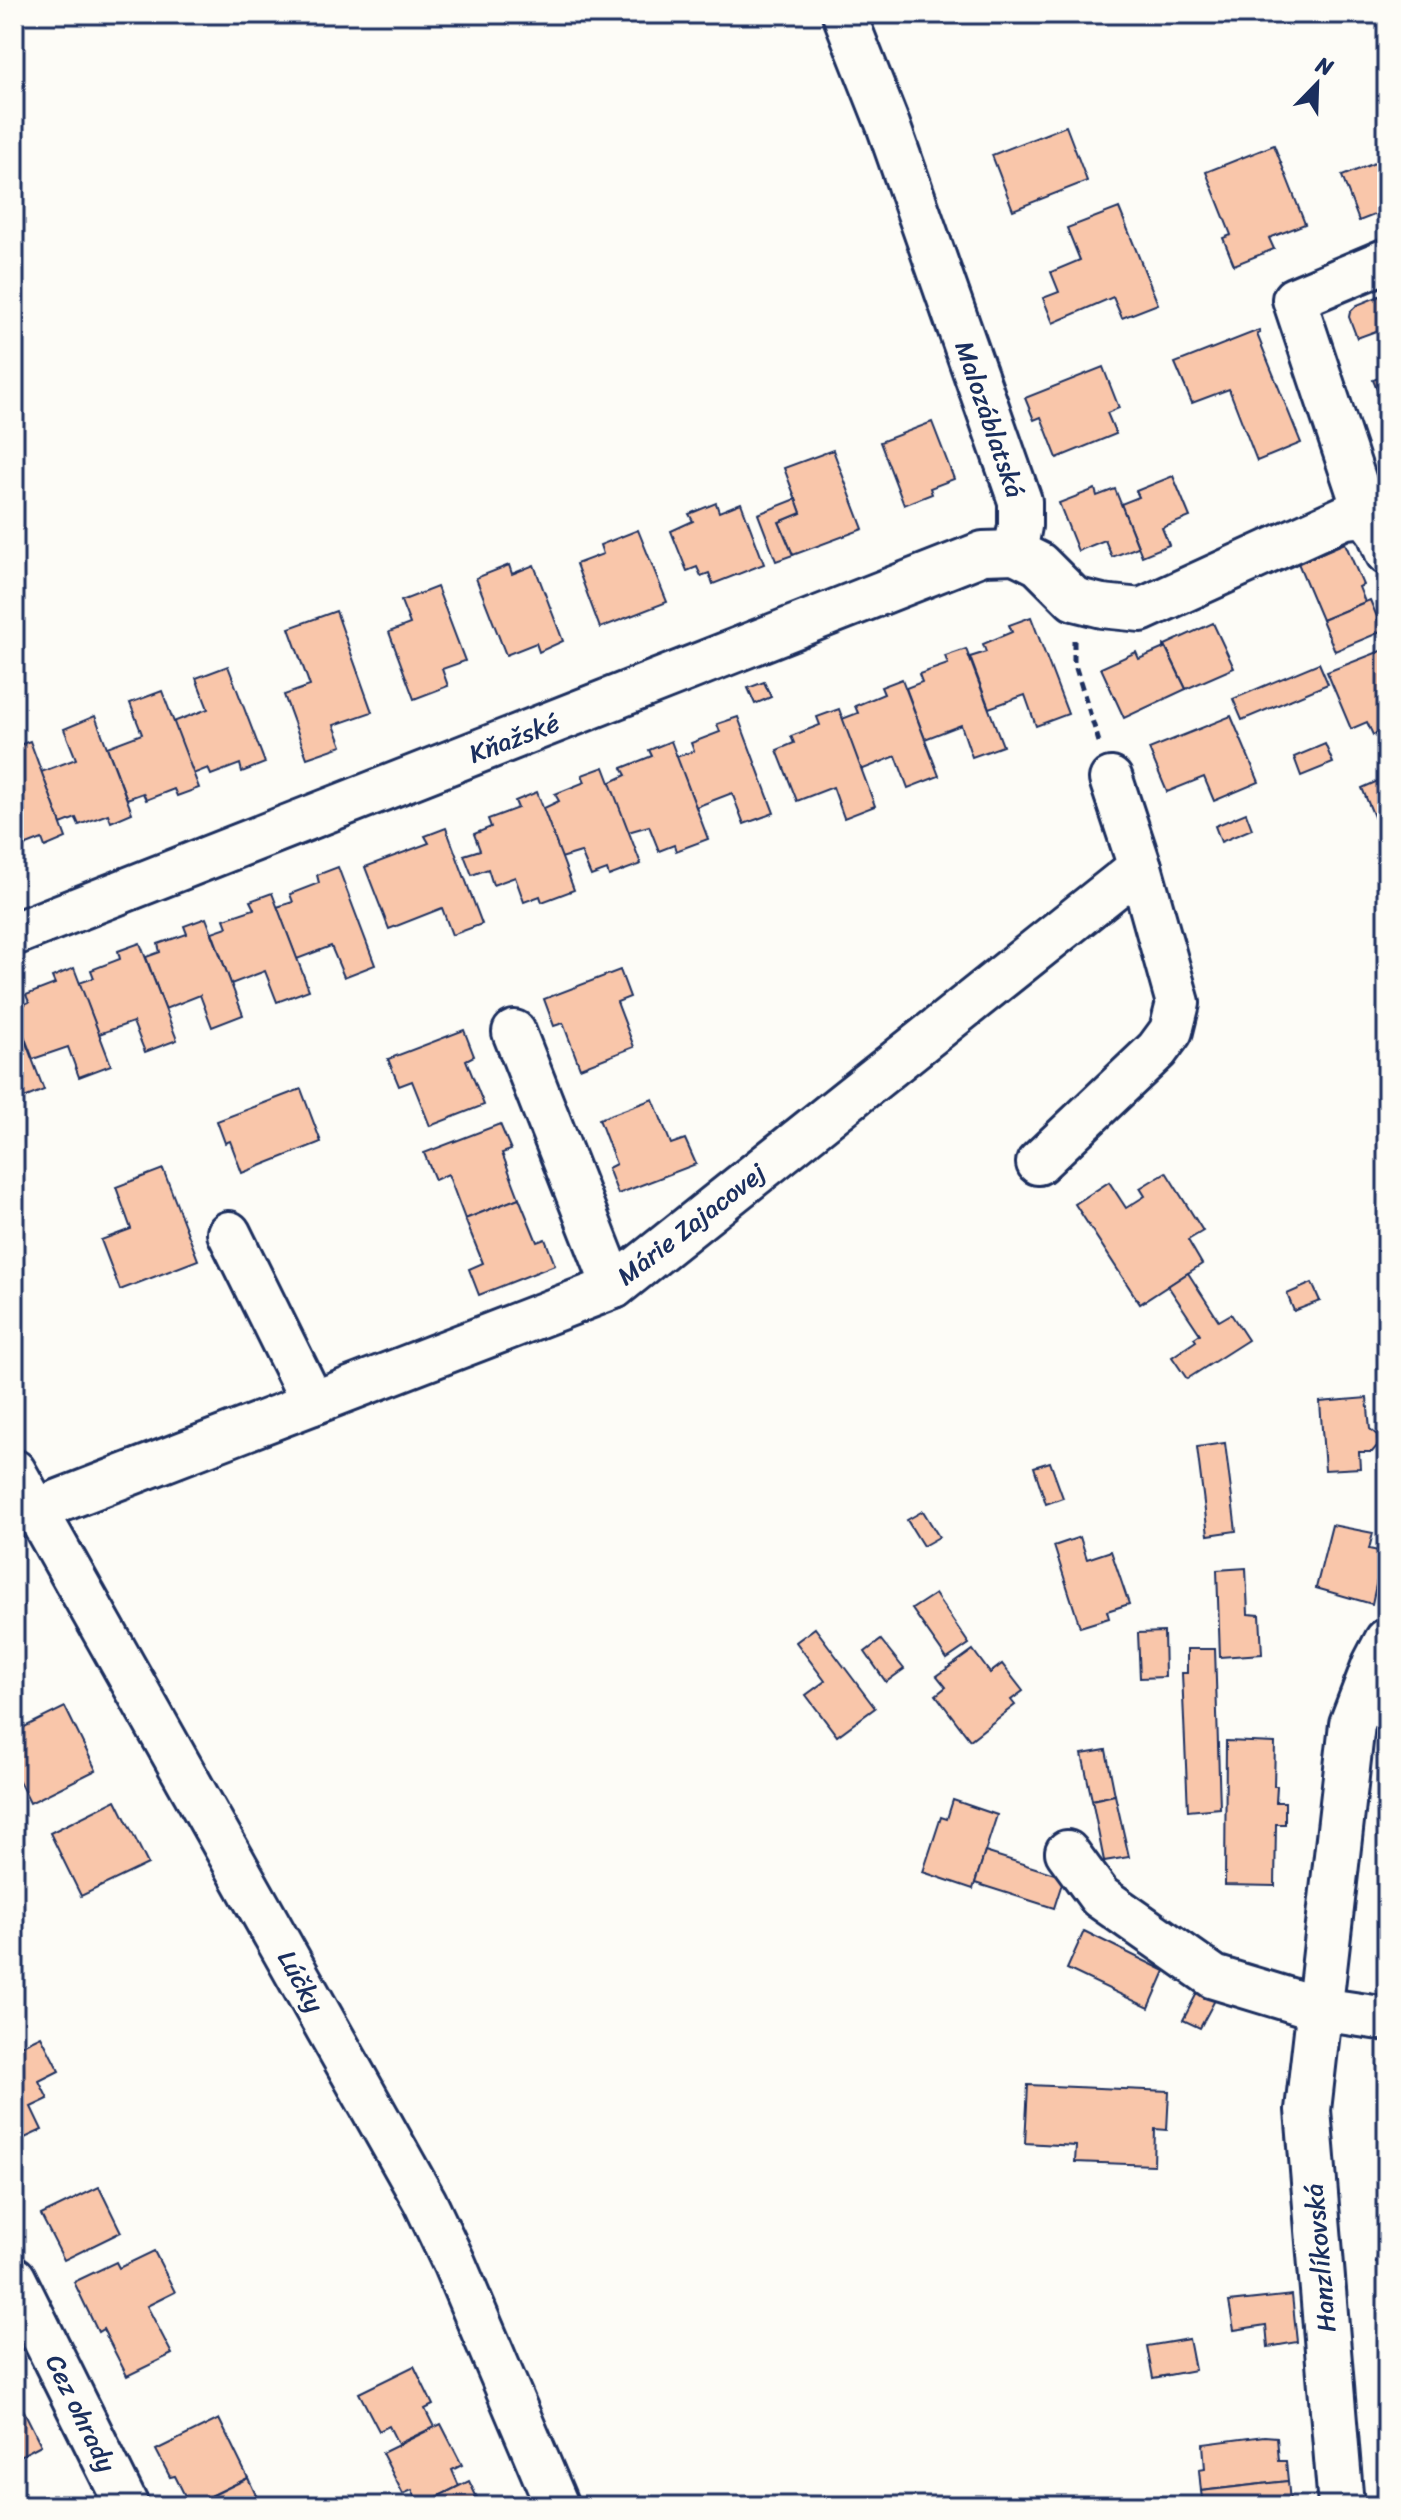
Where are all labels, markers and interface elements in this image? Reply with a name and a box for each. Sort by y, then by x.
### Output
north arrow [1277,44,1357,124]
text: N [1309,45,1340,87]
street label: Malozáblatská [942,334,1038,504]
street label: Kňažské [462,700,566,776]
street label: Márie Zajacovej [606,1150,776,1297]
street label: Lúčky [265,1941,337,2022]
street label: Hanzlíkovská [1291,2182,1349,2334]
street label: Cez ohrady [33,2346,130,2480]

